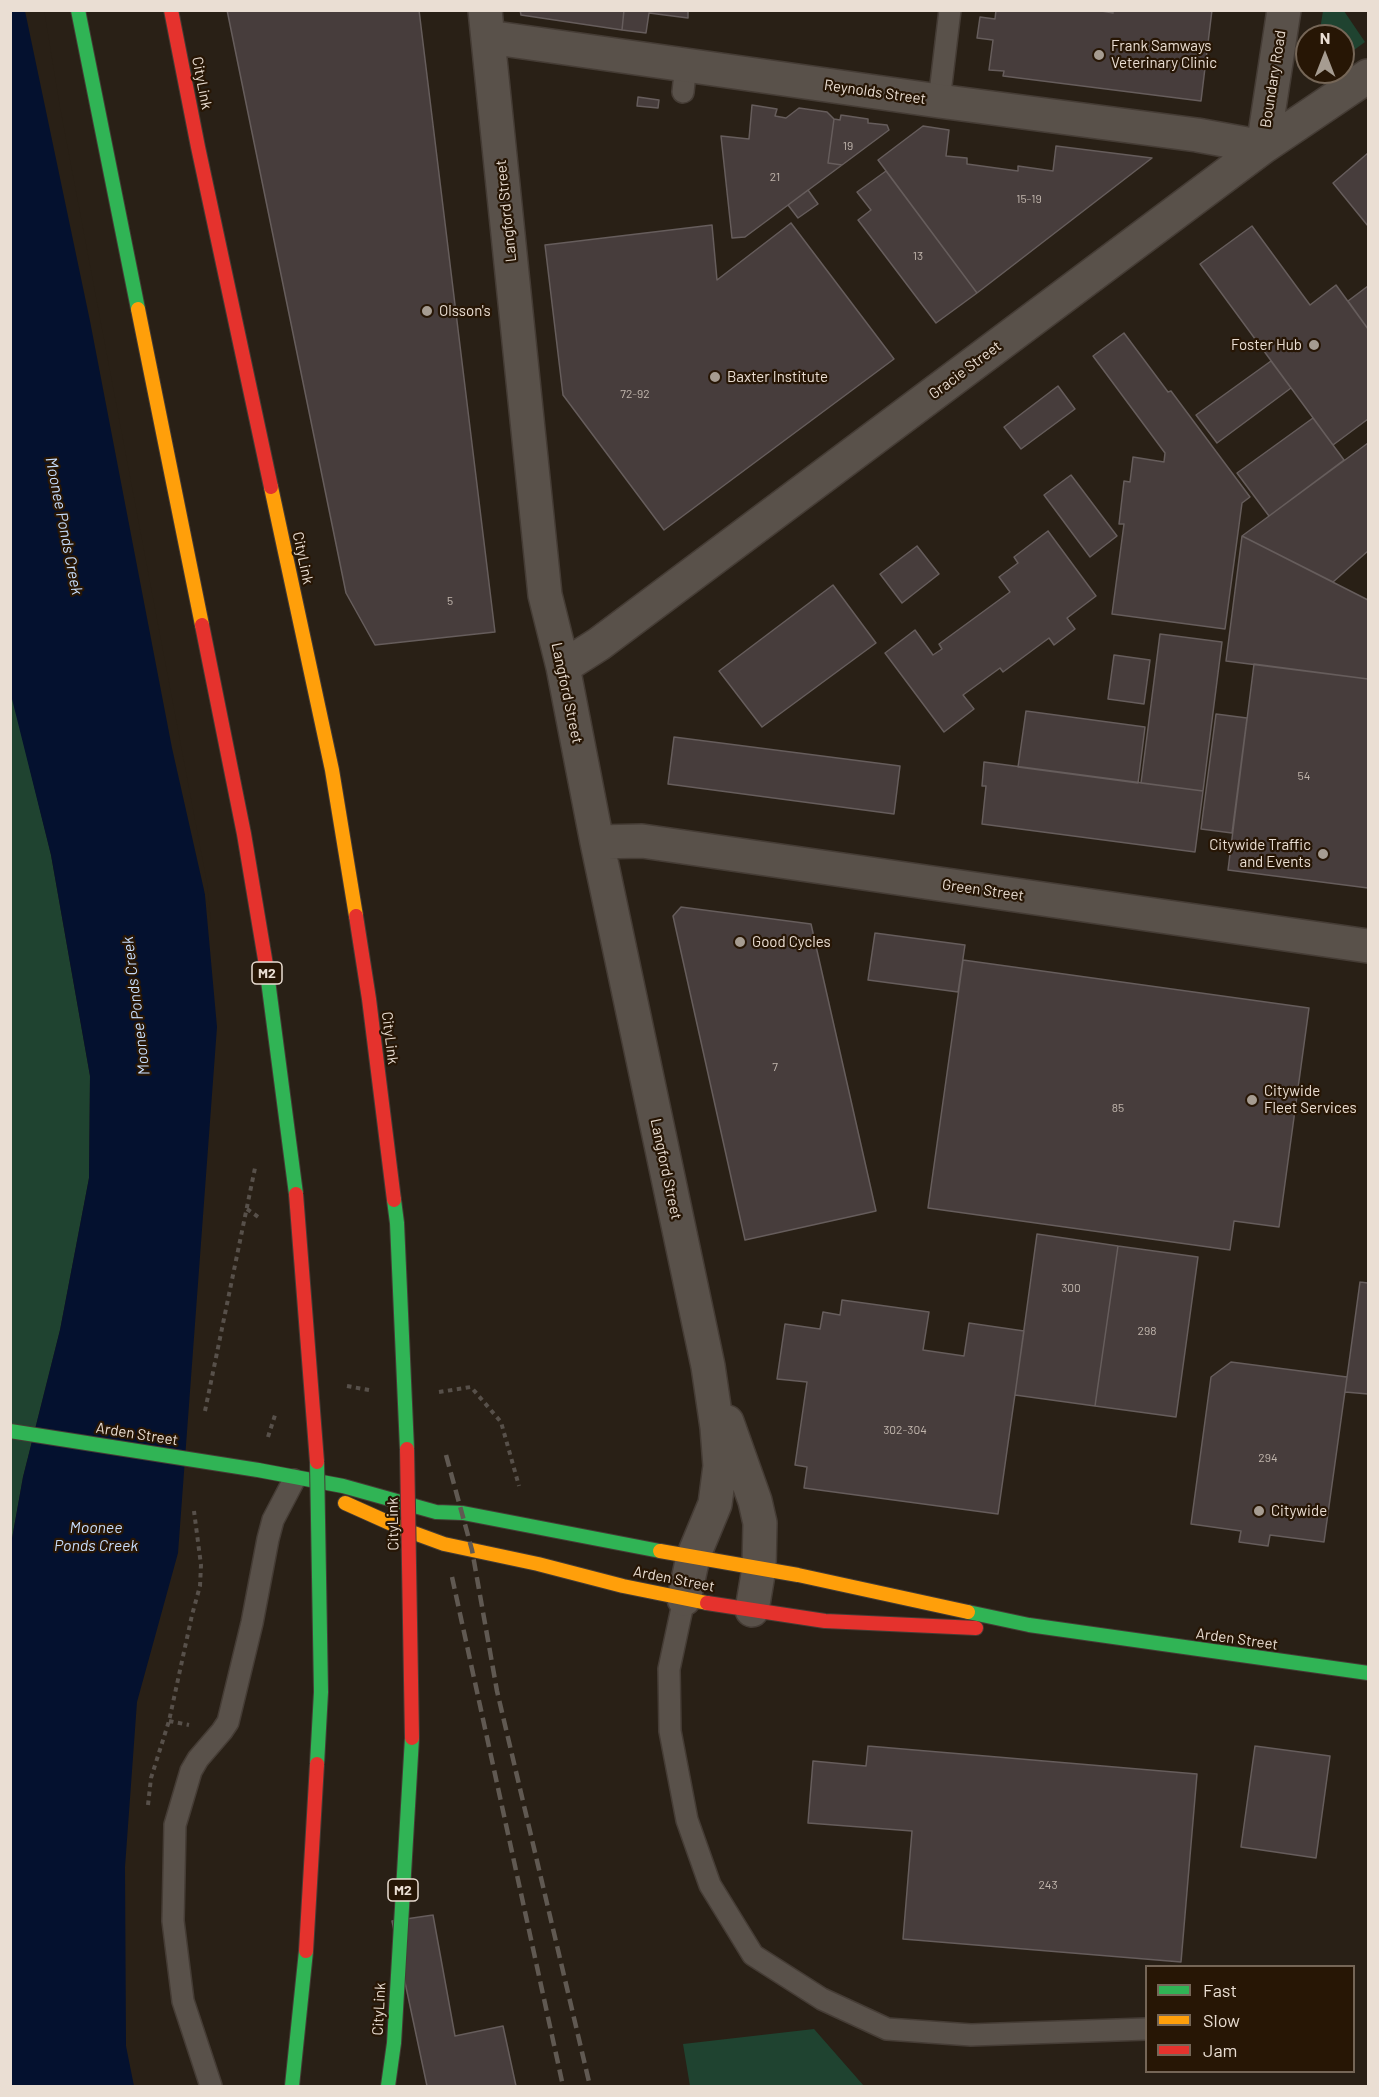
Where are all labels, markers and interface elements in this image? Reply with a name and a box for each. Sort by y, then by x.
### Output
north arrow [1295,24,1355,84]
text: N [1320,28,1330,47]
street label: Boundary Road [1256,29,1290,129]
place label: Frank Samways Veterinary Clinic [1111,37,1217,72]
marker: Frank Samways Veterinary Clinic [1092,48,1106,62]
street label: CityLink [188,55,216,111]
street label: Reynolds Street [823,76,927,108]
house number: 19 [843,139,853,153]
street label: Langford Street [492,159,520,263]
house number: 21 [770,170,780,184]
house number: 15-19 [1016,192,1042,206]
house number: 13 [913,249,923,263]
place label: Olsson's [439,302,491,320]
marker: Olsson's [420,304,434,318]
place label: Foster Hub [1231,336,1302,354]
street label: Gracie Street [925,337,1005,403]
marker: Foster Hub [1307,338,1321,352]
place label: Baxter Institute [727,368,828,386]
marker: Baxter Institute [708,370,722,384]
house number: 72-92 [620,387,650,401]
water label: Moonee Ponds Creek [41,456,87,596]
street label: CityLink [289,530,317,586]
house number: 5 [447,594,453,608]
street label: Langford Street [548,641,586,745]
house number: 54 [1298,769,1310,783]
place label: Citywide Traffic and Events [1209,836,1311,871]
marker: Citywide Traffic and Events [1316,847,1330,861]
street label: Green Street [941,875,1025,905]
place label: Good Cycles [752,933,831,951]
water label: Moonee Ponds Creek [118,935,154,1077]
marker: Good Cycles [733,935,747,949]
road number: M2 [252,962,282,984]
street label: CityLink [378,1010,402,1066]
house number: 7 [772,1060,778,1074]
place label: Citywide Fleet Services [1264,1082,1357,1117]
marker: Citywide Fleet Services [1245,1093,1259,1107]
house number: 85 [1112,1101,1124,1115]
street label: Langford Street [647,1117,685,1221]
house number: 300 [1061,1281,1081,1295]
house number: 298 [1138,1324,1156,1338]
street label: Arden Street [95,1419,179,1449]
house number: 302-304 [883,1423,927,1437]
house number: 294 [1258,1451,1278,1465]
street label: CityLink [384,1497,402,1551]
place label: Citywide [1271,1502,1327,1520]
marker: Citywide [1252,1504,1266,1518]
water label: Moonee Ponds Creek [54,1518,138,1556]
street label: Arden Street [632,1562,716,1596]
street label: Arden Street [1195,1624,1279,1654]
house number: 243 [1038,1878,1058,1892]
road number: M2 [388,1879,418,1901]
legend [1145,1965,1355,2073]
text: Fast [1203,1979,1237,2001]
street label: CityLink [369,1982,389,2036]
text: Slow [1203,2009,1240,2031]
text: Jam [1203,2039,1237,2061]

